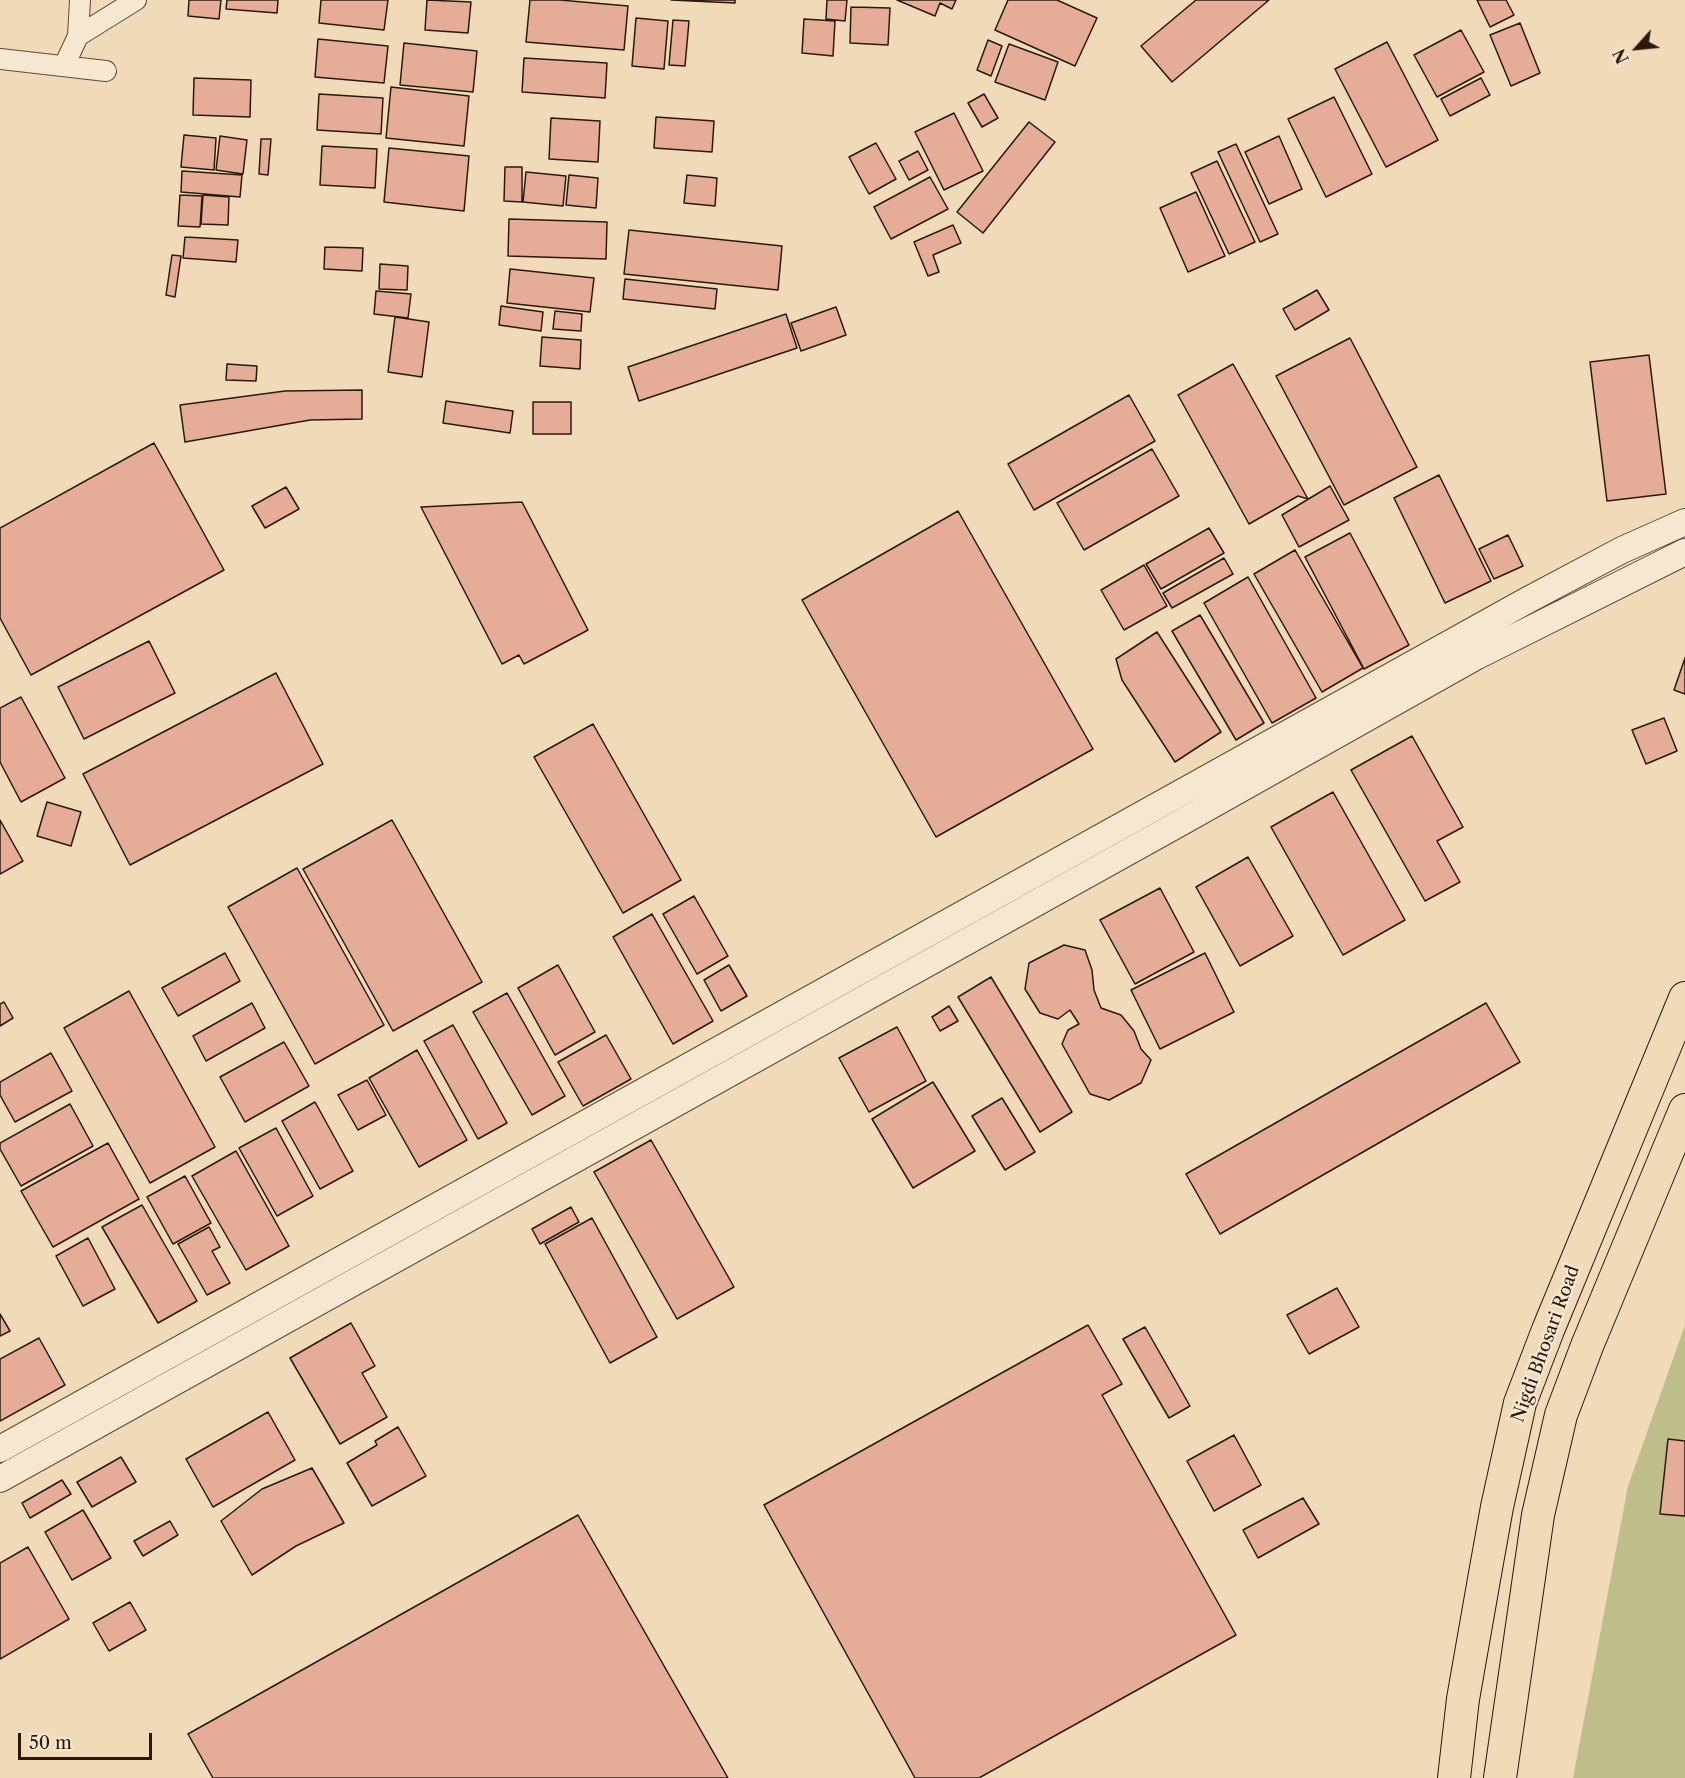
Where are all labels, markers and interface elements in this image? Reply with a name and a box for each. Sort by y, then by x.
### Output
north arrow [1607,18,1667,78]
text: N [1609,45,1633,67]
street label: Nigdi Bhosari Road [1508,1263,1584,1425]
scale bar [21,1721,154,1759]
text: 50 m [29,1732,72,1754]

